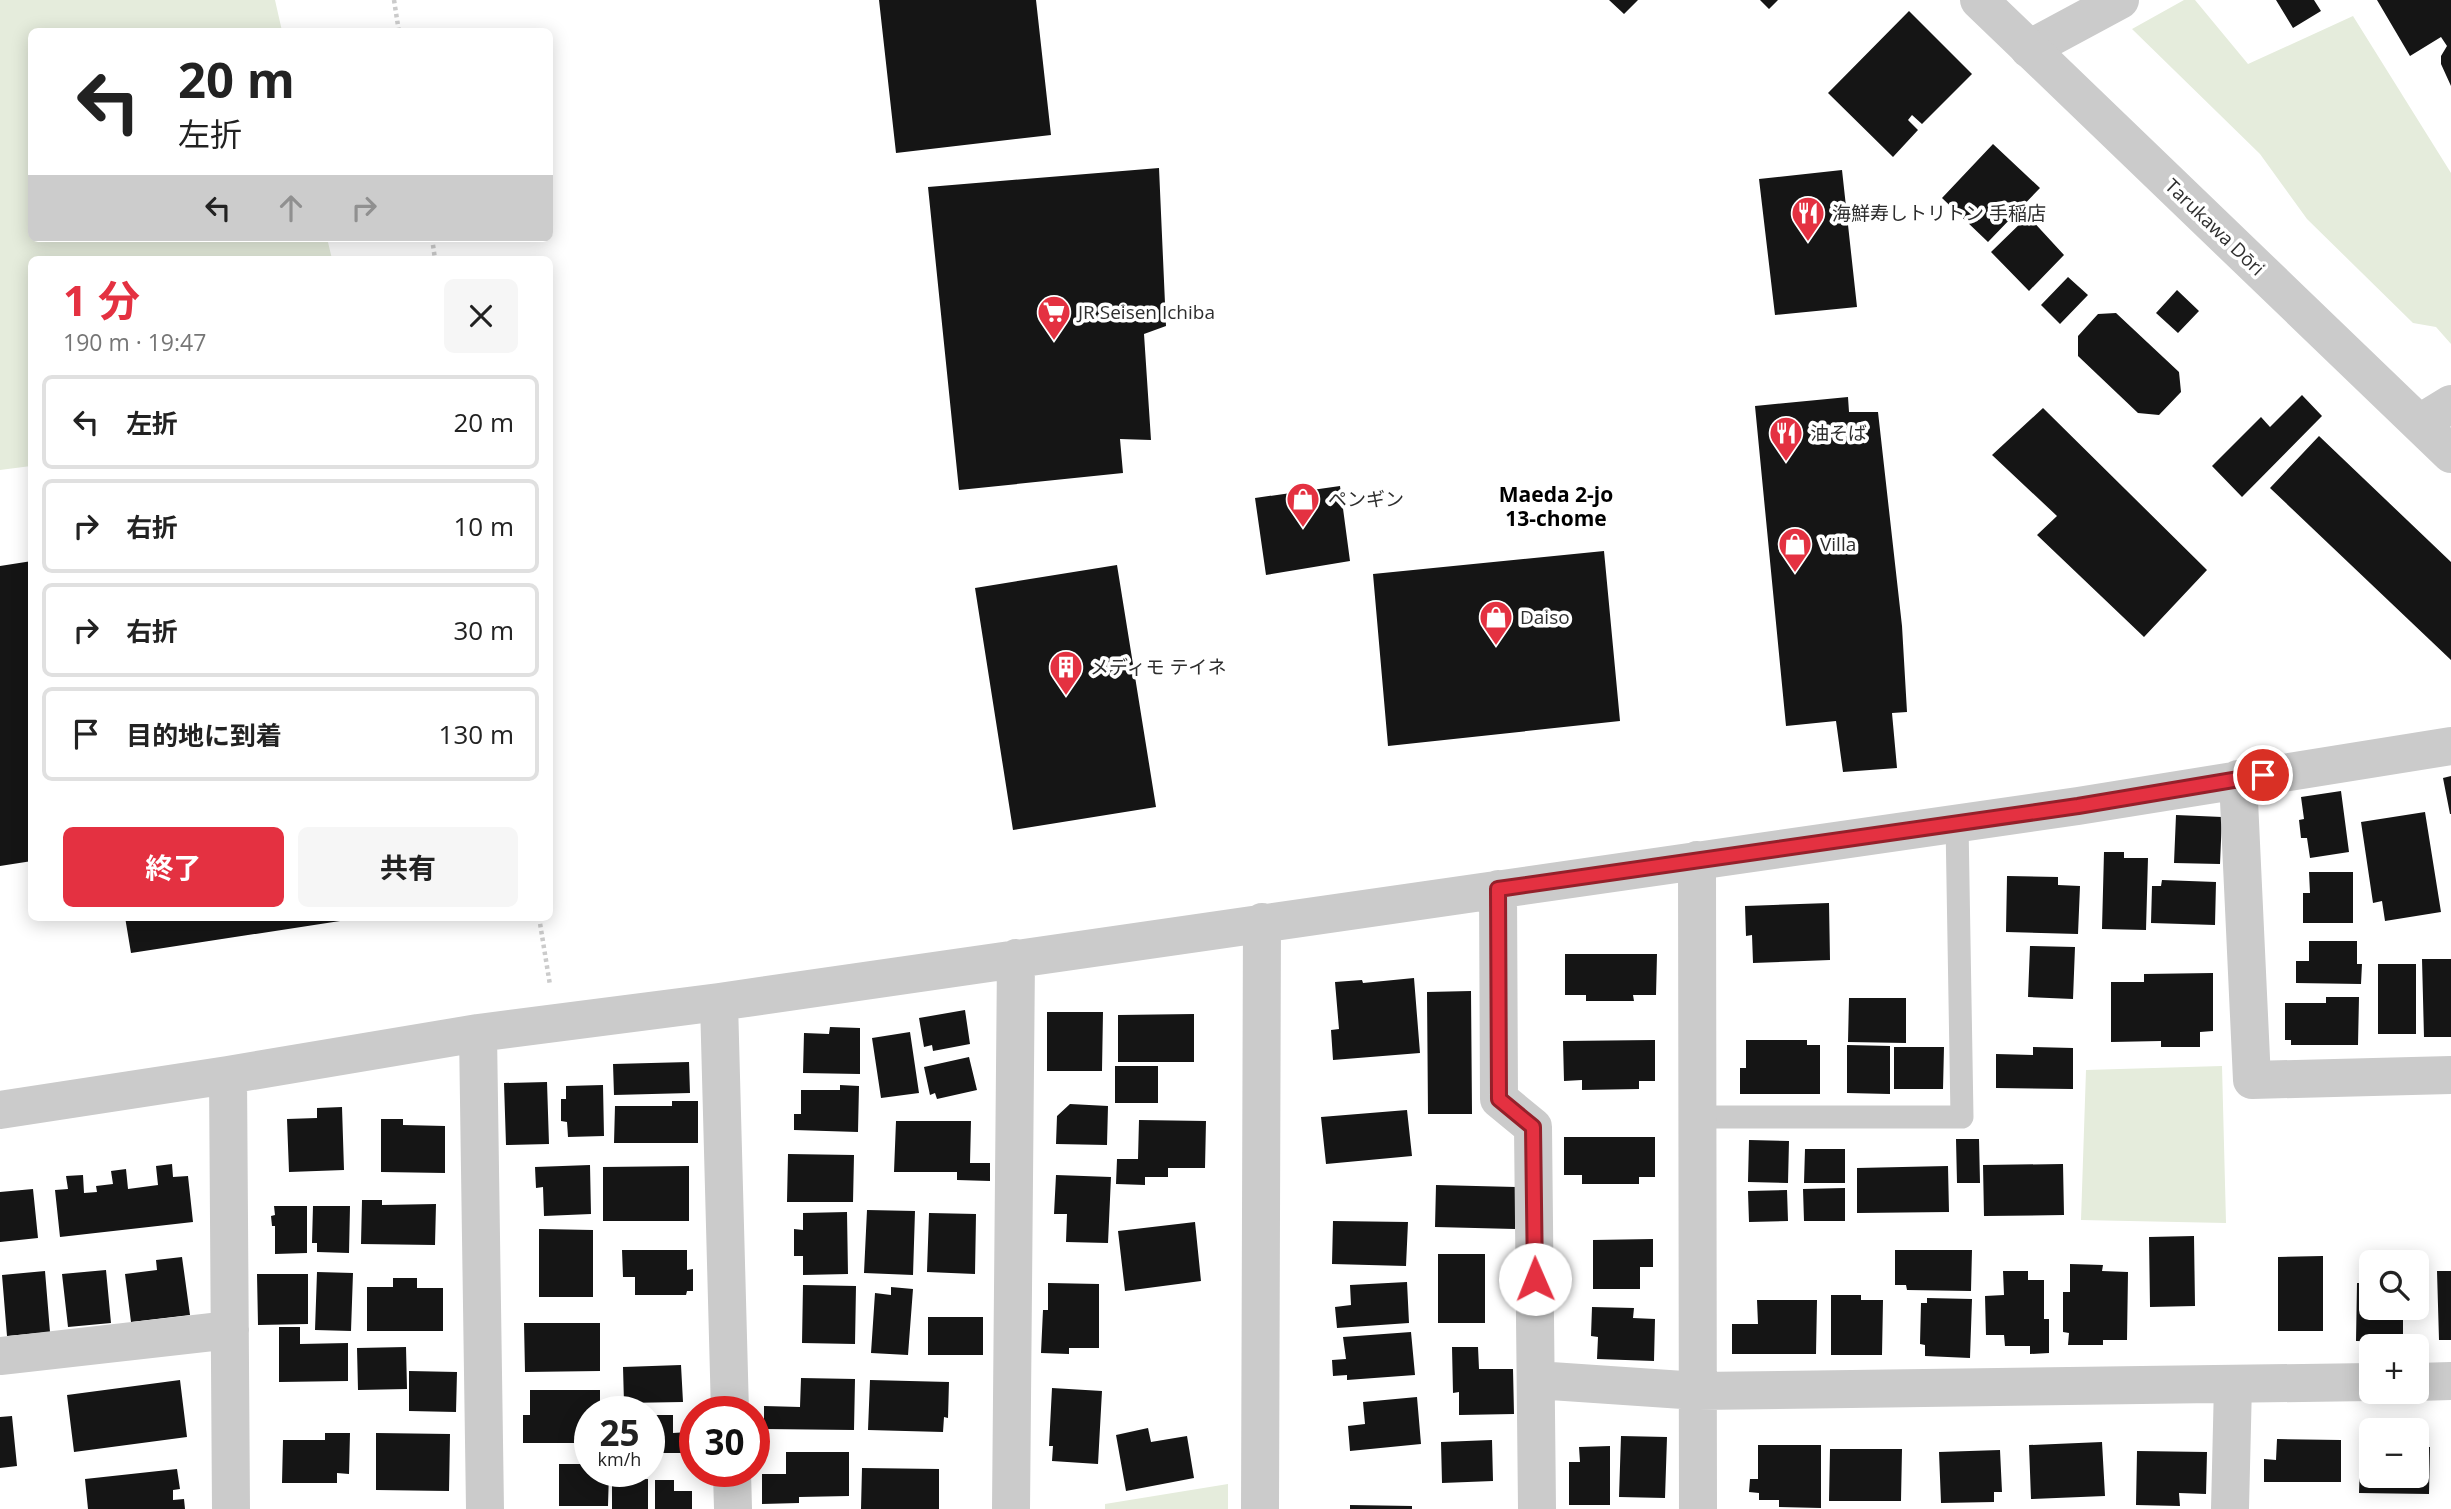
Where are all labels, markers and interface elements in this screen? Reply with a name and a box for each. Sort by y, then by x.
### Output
text: 20 m [178,46,295,112]
icon: left [63,56,154,147]
text: 左折 [178,112,242,155]
street label: Tarukawa Dōri [2160,173,2270,281]
icon: left [199,189,237,227]
icon: ahead [272,189,310,227]
icon: right [345,189,383,227]
restaurant icon: 海鮮寿しトリトン 手稲店 [1789,194,1827,243]
place label: 海鮮寿しトリトン 手稲店 [1832,200,2046,226]
text: 1 分 [63,271,140,328]
button: close [444,279,518,353]
supermarket icon: JR Seisen Ichiba [1035,293,1073,342]
place label: JR Seisen Ichiba [1076,299,1215,325]
text: 190 m · 19:47 [63,326,206,358]
icon: left [67,403,105,441]
text: 20 m [453,404,514,440]
text: 左折 [126,405,178,441]
restaurant icon: 油そば [1767,414,1805,463]
place label: 油そば [1810,420,1867,446]
shop icon: ペンギン [1284,480,1322,529]
district label: Maeda 2-jo 13-chome [1499,480,1613,532]
place label: ペンギン [1328,486,1404,512]
icon: right [67,507,105,545]
text: 10 m [453,508,514,544]
text: 右折 [126,509,178,545]
shop icon: Villa [1776,525,1814,574]
place label: Villa [1820,531,1856,557]
shop icon: Daiso [1477,598,1515,647]
place label: Daiso [1520,604,1570,630]
icon: right [67,611,105,649]
text: 30 m [453,612,514,648]
text: 右折 [126,613,178,649]
building icon: メディモ テイネ [1047,648,1085,697]
place label: メディモ テイネ [1090,654,1227,680]
icon: arrive [67,715,105,753]
text: 130 m [439,716,514,752]
text: 目的地に到着 [126,717,282,753]
pin [2233,745,2293,805]
icon: arrive [2244,756,2282,794]
button: 終了 [63,827,284,907]
button: 共有 [298,827,518,907]
position arrow [1498,1242,1572,1316]
map controls [2359,1250,2429,1488]
button: search [2359,1250,2429,1320]
button: + [2359,1334,2429,1404]
speed limit sign: 30 [679,1396,770,1487]
text: 25 [599,1409,640,1456]
button: − [2359,1418,2429,1488]
text: km/h [598,1447,641,1471]

